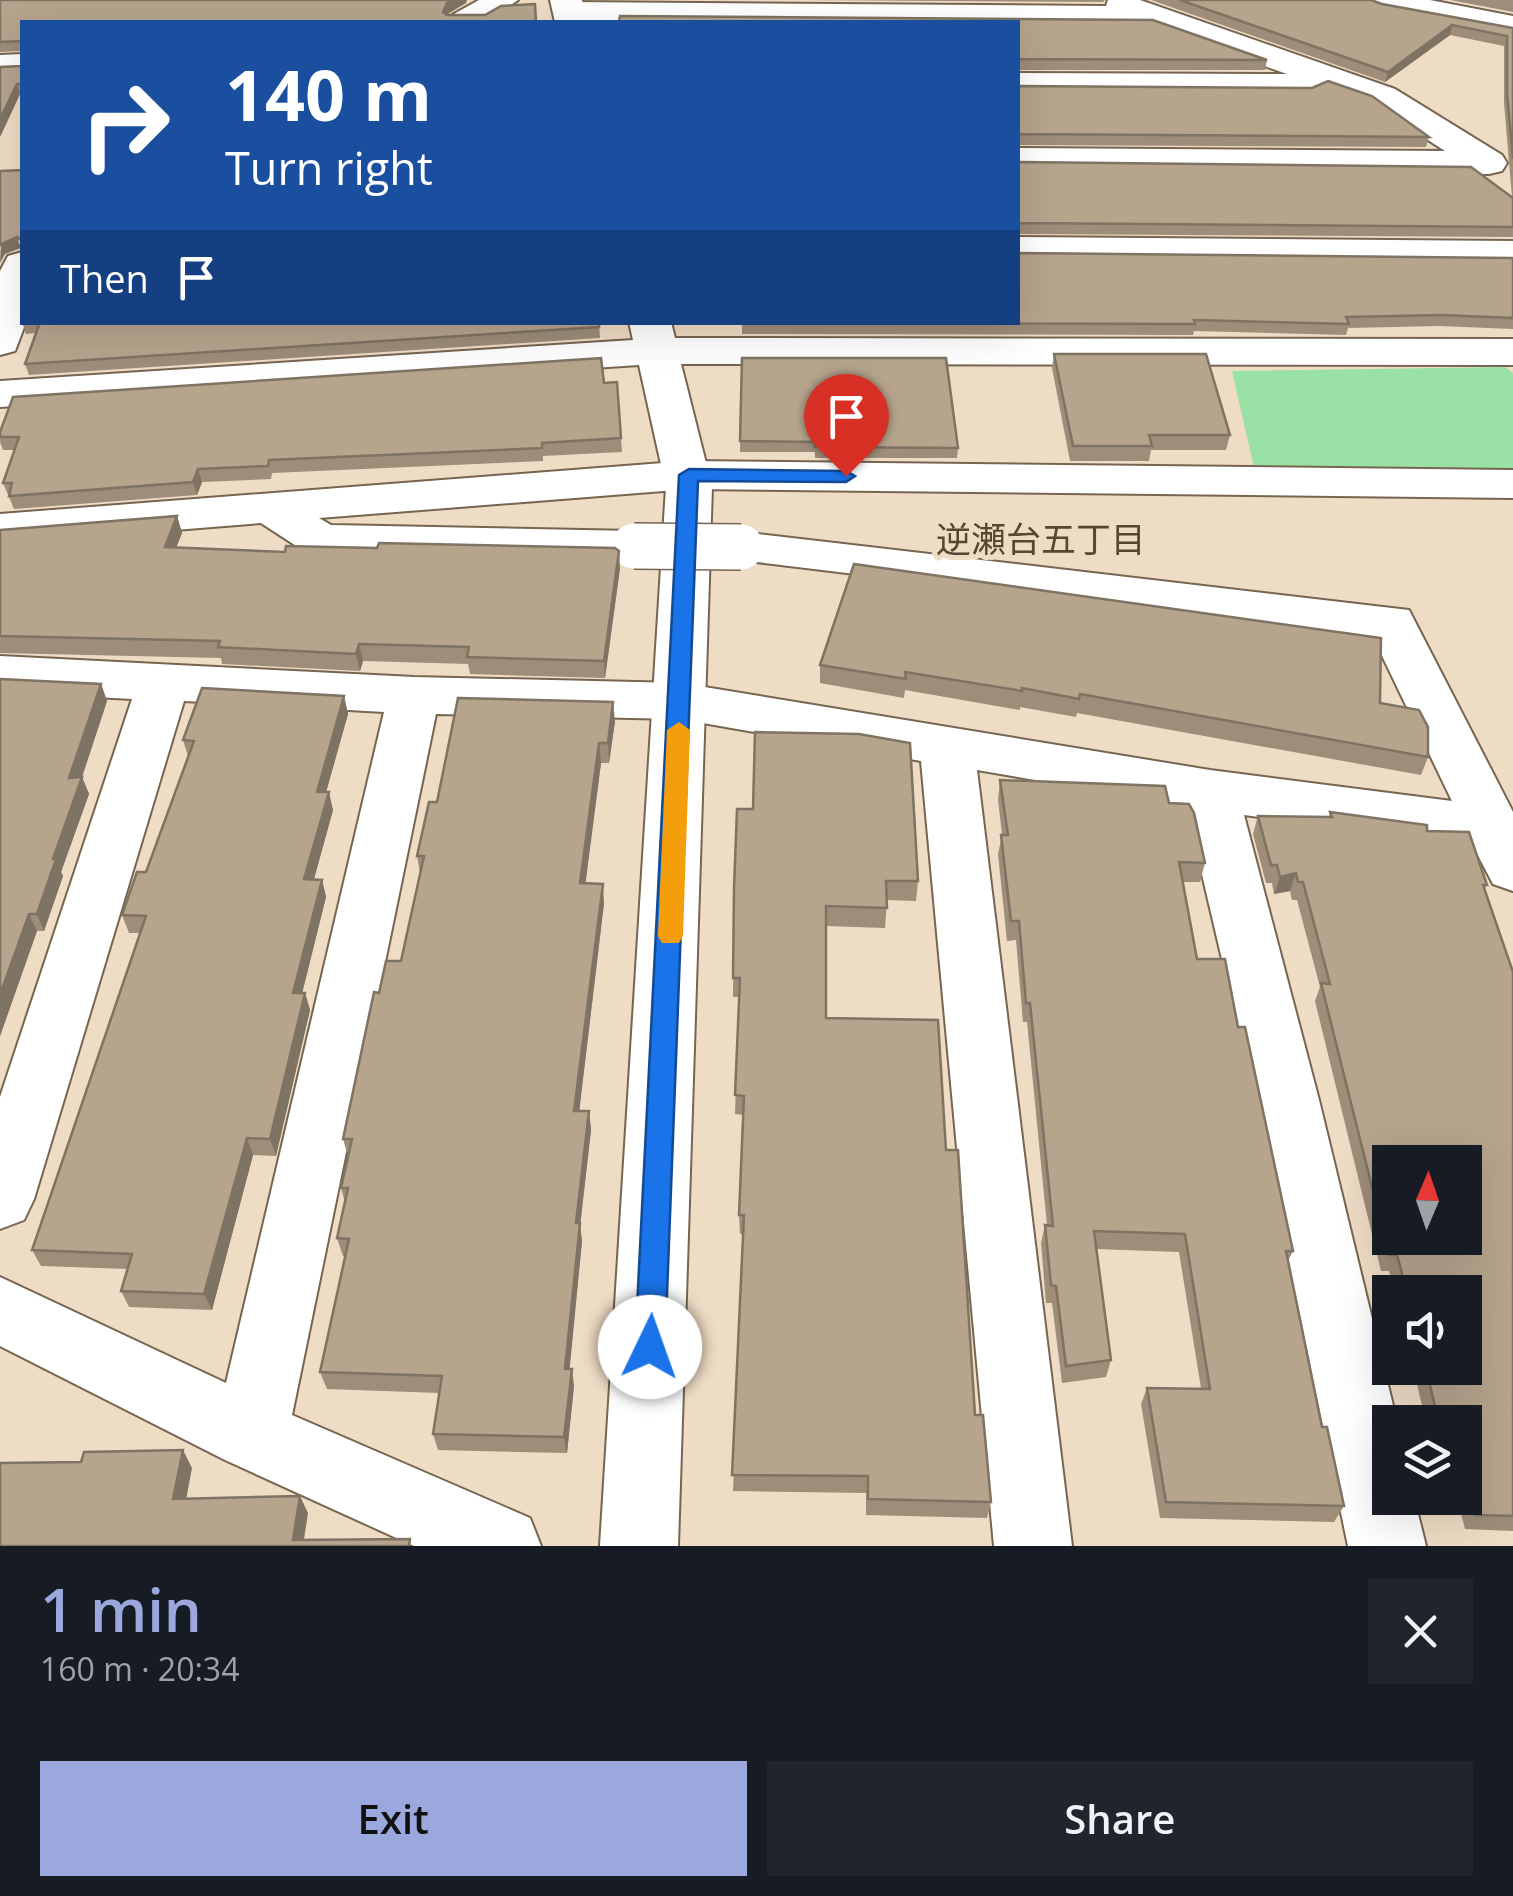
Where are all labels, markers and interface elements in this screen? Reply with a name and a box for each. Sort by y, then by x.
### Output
text: 140 m [225,46,432,142]
icon: right [60,60,190,190]
text: Turn right [225,137,433,198]
icon: arrive [169,250,224,305]
text: Then [60,252,149,304]
pin [804,374,889,477]
icon: arrive [819,389,874,444]
district label: 逆瀬台五丁目 [936,515,1146,562]
north arrow [1372,1145,1482,1255]
map controls [1372,1145,1482,1515]
button: sound [1372,1275,1482,1385]
position arrow [598,1295,702,1399]
button: layers [1372,1405,1482,1515]
text: 1 min [40,1568,202,1650]
button: close [1368,1579,1473,1684]
text: 160 m · 20:34 [40,1647,239,1690]
button: Exit [40,1761,747,1876]
button: Share [767,1761,1473,1876]

